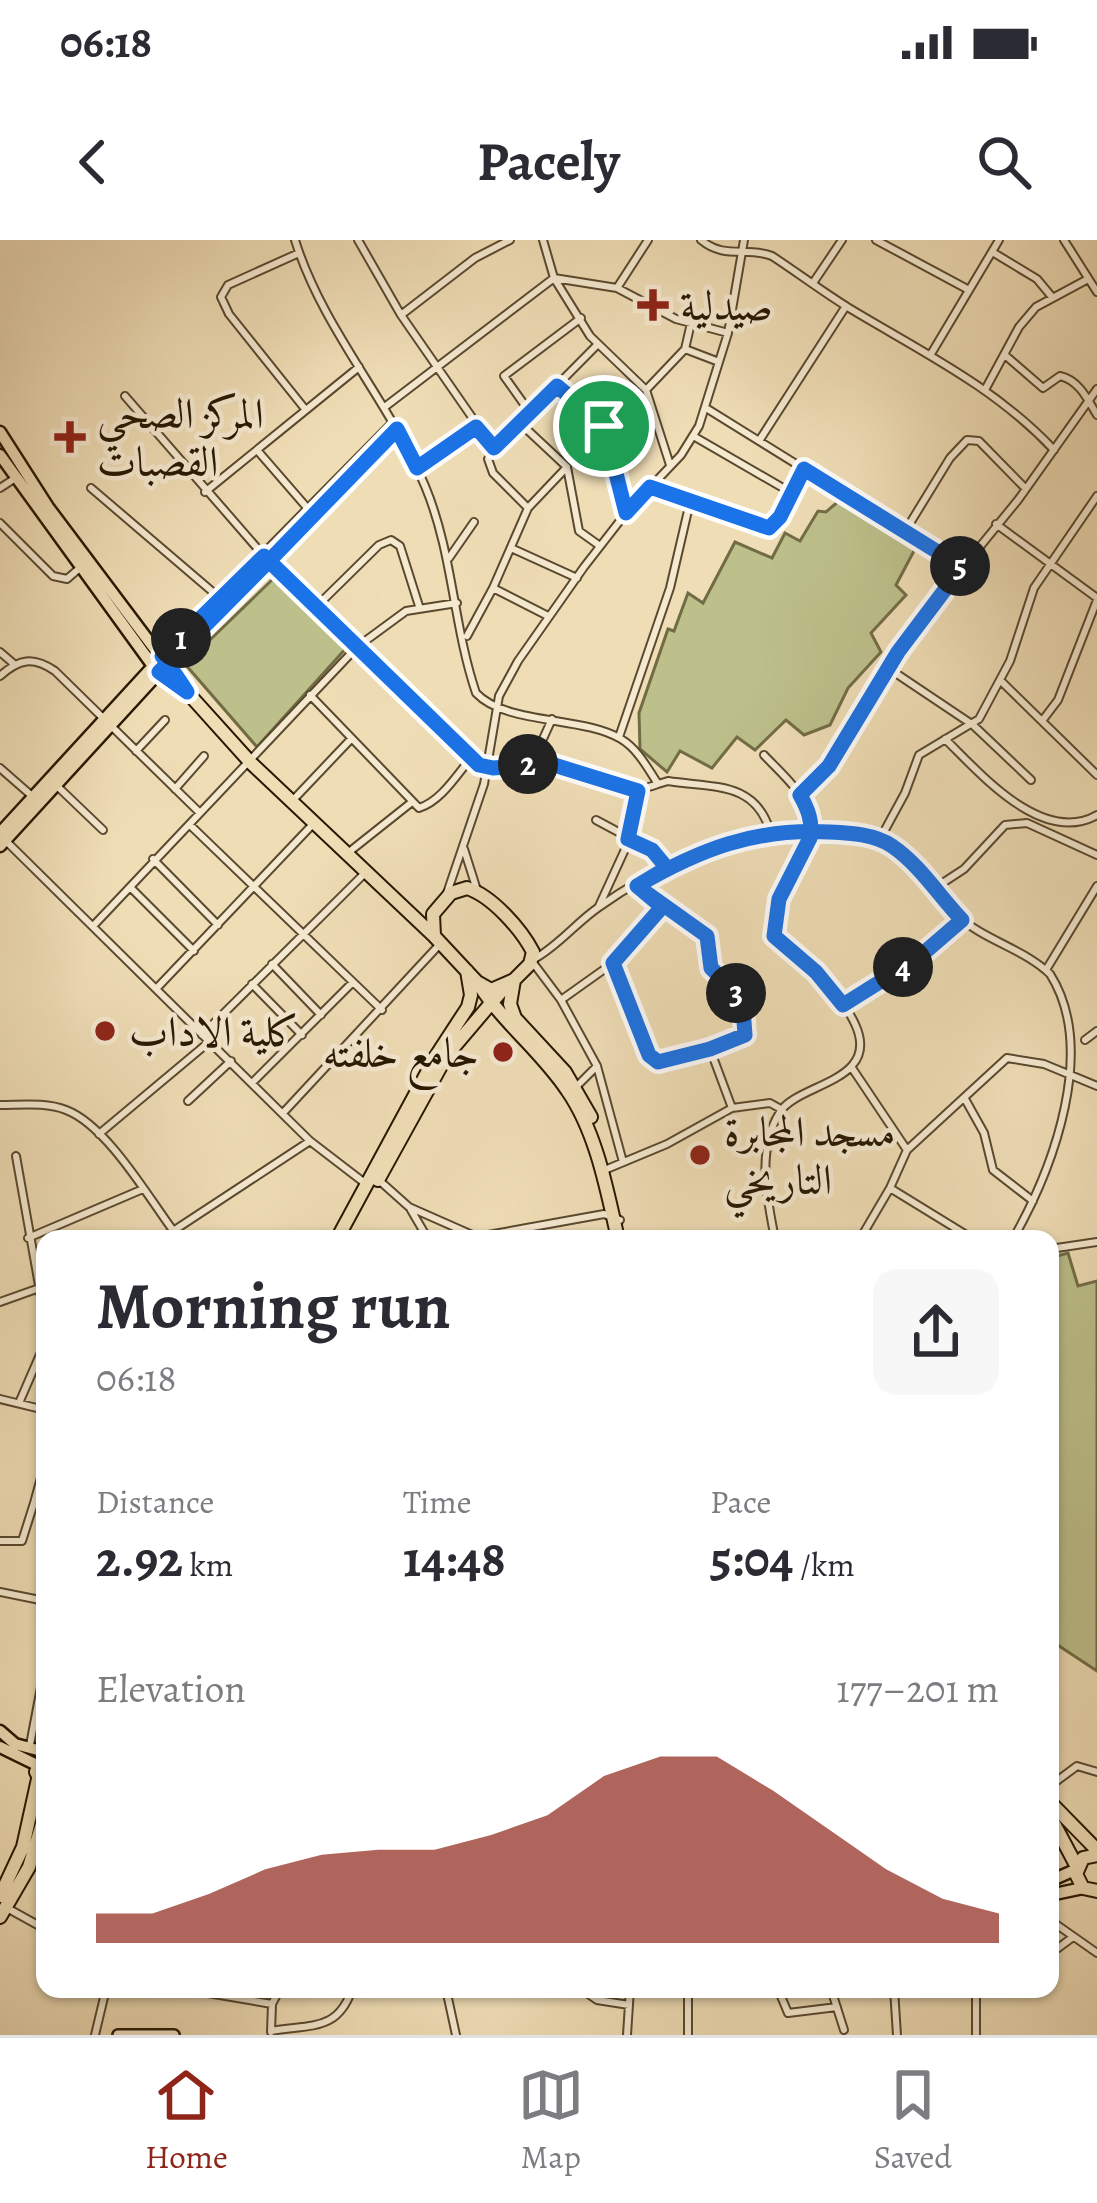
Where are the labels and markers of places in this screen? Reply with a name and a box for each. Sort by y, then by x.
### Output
place label: صيدلية [680,277,773,334]
marker: صيدلية [637,289,669,321]
pin [553,375,655,477]
place label: المركز الصحي القصبات [97,385,264,490]
marker: المركز الصحي القصبات [54,421,86,453]
pin: 5 [930,536,990,596]
pin: 1 [151,608,211,668]
pin: 2 [498,734,558,794]
pin: 4 [873,937,933,997]
pin: 3 [706,963,766,1023]
place label: كلية الاداب [129,1003,299,1060]
marker: كلية الاداب [92,1018,118,1044]
place label: جامع خلفته [323,1024,479,1090]
marker: جامع خلفته [490,1039,516,1065]
place label: مسجد المجابرة التاريخي [724,1103,896,1219]
marker: مسجد المجابرة التاريخي [687,1142,713,1168]

